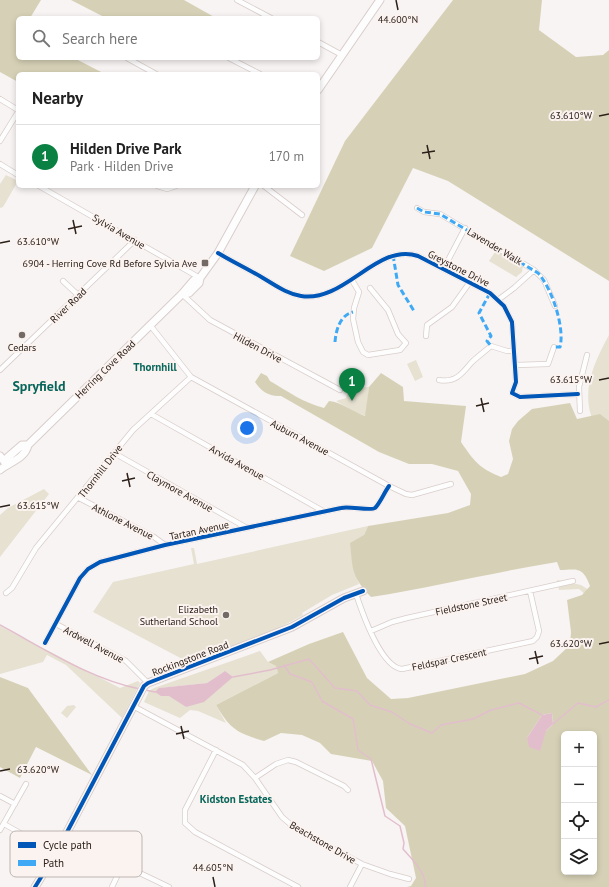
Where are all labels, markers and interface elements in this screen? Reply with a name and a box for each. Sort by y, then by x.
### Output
text: 44.600°N [378,13,418,26]
search box [16,16,320,60]
icon: search [30,27,52,49]
text: Search here [62,29,138,48]
text: Nearby [32,87,83,109]
text: 63.610°W [550,109,593,122]
text: Hilden Drive Park [70,139,182,158]
text: 1 [41,148,49,165]
text: 170 m [269,148,304,165]
text: Park · Hilden Drive [70,158,173,175]
street label: Sylvia Avenue [90,211,148,252]
street label: Lavender Walk [465,225,525,268]
text: 63.610°W [17,235,60,248]
street label: Greystone Drive [426,247,492,290]
place label: 6904 - Herring Cove Rd Before Sylvia Ave [23,257,197,270]
marker: 6904 - Herring Cove Rd Before Sylvia Ave [200,258,210,268]
street label: River Road [47,285,89,326]
street label: Hilden Drive [231,329,284,366]
marker: Cedars [17,330,27,340]
street label: Herring Cove Road [72,337,138,401]
place label: Cedars [8,341,36,354]
district label: Thornhill [133,360,177,374]
pin: 1 [339,368,365,401]
text: 63.615°W [550,373,593,386]
district label: Spryfield [12,377,66,395]
street label: Auburn Avenue [268,417,331,458]
your location [237,418,257,438]
street label: Thornhill Drive [75,442,125,501]
street label: Arvida Avenue [207,442,266,483]
street label: Claymore Avenue [144,468,215,515]
text: 63.615°W [17,499,60,512]
street label: Athlone Avenue [90,500,156,542]
street label: Tartan Avenue [168,518,230,543]
street label: Fieldstone Street [434,590,509,618]
place label: Elizabeth Sutherland School [140,603,218,628]
marker: Elizabeth Sutherland School [221,610,231,620]
street label: Ardwell Avenue [61,623,126,666]
text: 63.620°W [550,637,593,650]
street label: Rockingstone Road [150,638,230,679]
street label: Feldspar Crescent [411,645,488,674]
map controls [561,731,597,875]
button: + [561,731,597,767]
text: 63.620°W [17,763,60,776]
button: − [561,767,597,803]
district label: Kidston Estates [200,792,273,806]
button: locate [561,803,597,839]
street label: Beachstone Drive [287,818,358,867]
legend [10,831,142,877]
text: Cycle path [43,838,92,852]
button: layers [561,839,597,875]
text: Path [43,856,64,870]
text: 44.605°N [193,861,233,874]

